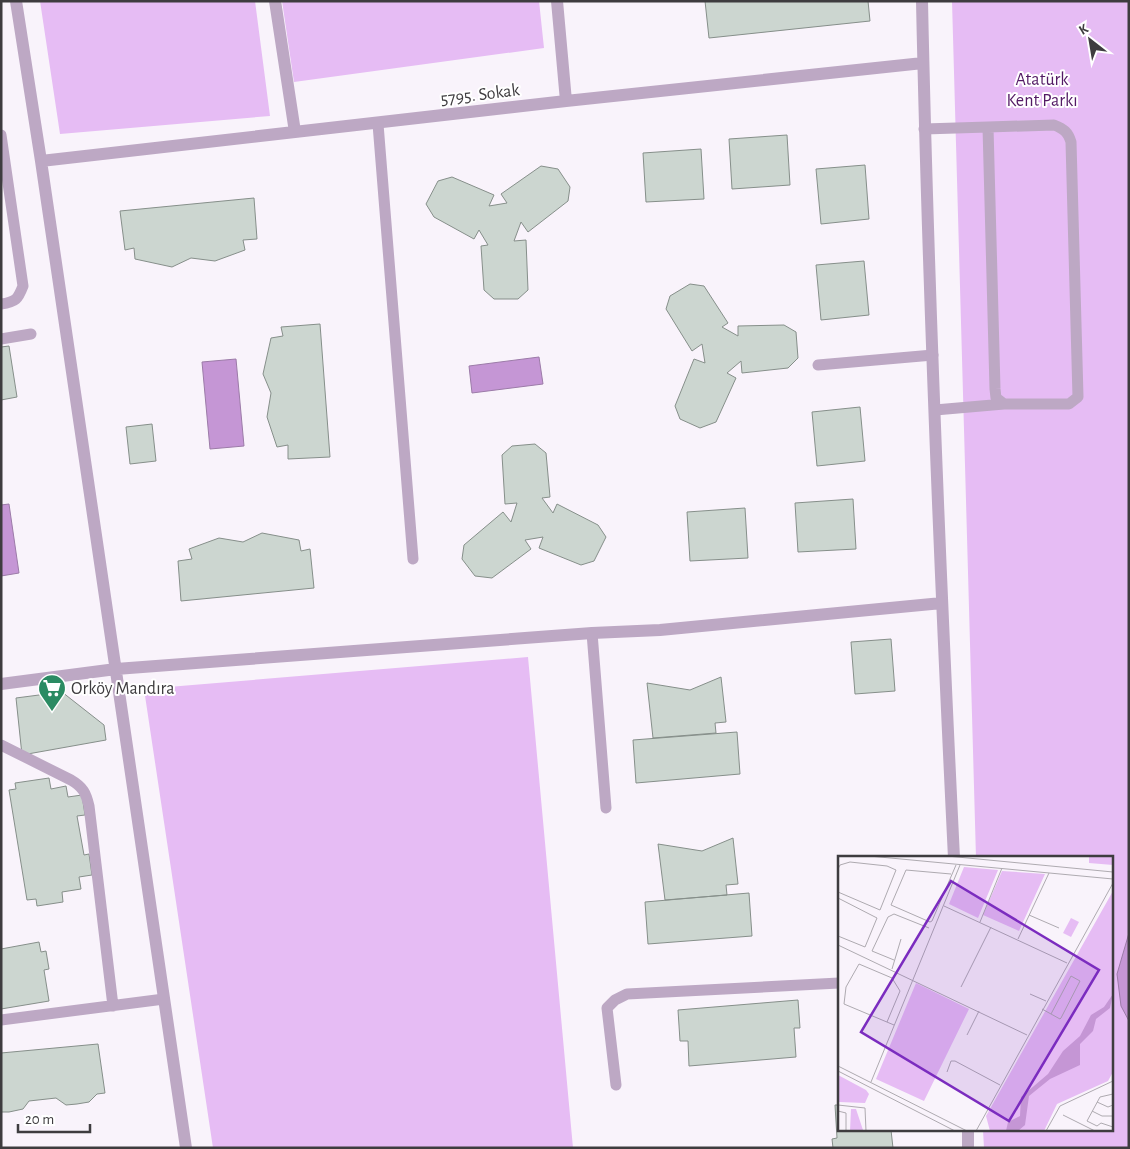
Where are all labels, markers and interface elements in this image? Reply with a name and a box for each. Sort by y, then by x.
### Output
north arrow [1065,15,1115,65]
text: K [1077,21,1092,38]
park label: Atatürk Kent Parkı [1006,71,1078,110]
street label: 5795. Sokak [440,81,521,109]
supermarket icon: Orköy Mandıra [37,673,67,712]
place label: Orköy Mandıra [71,680,175,698]
inset map [838,856,1112,1132]
scale bar [18,1102,90,1134]
text: 20 m [25,1112,54,1127]

